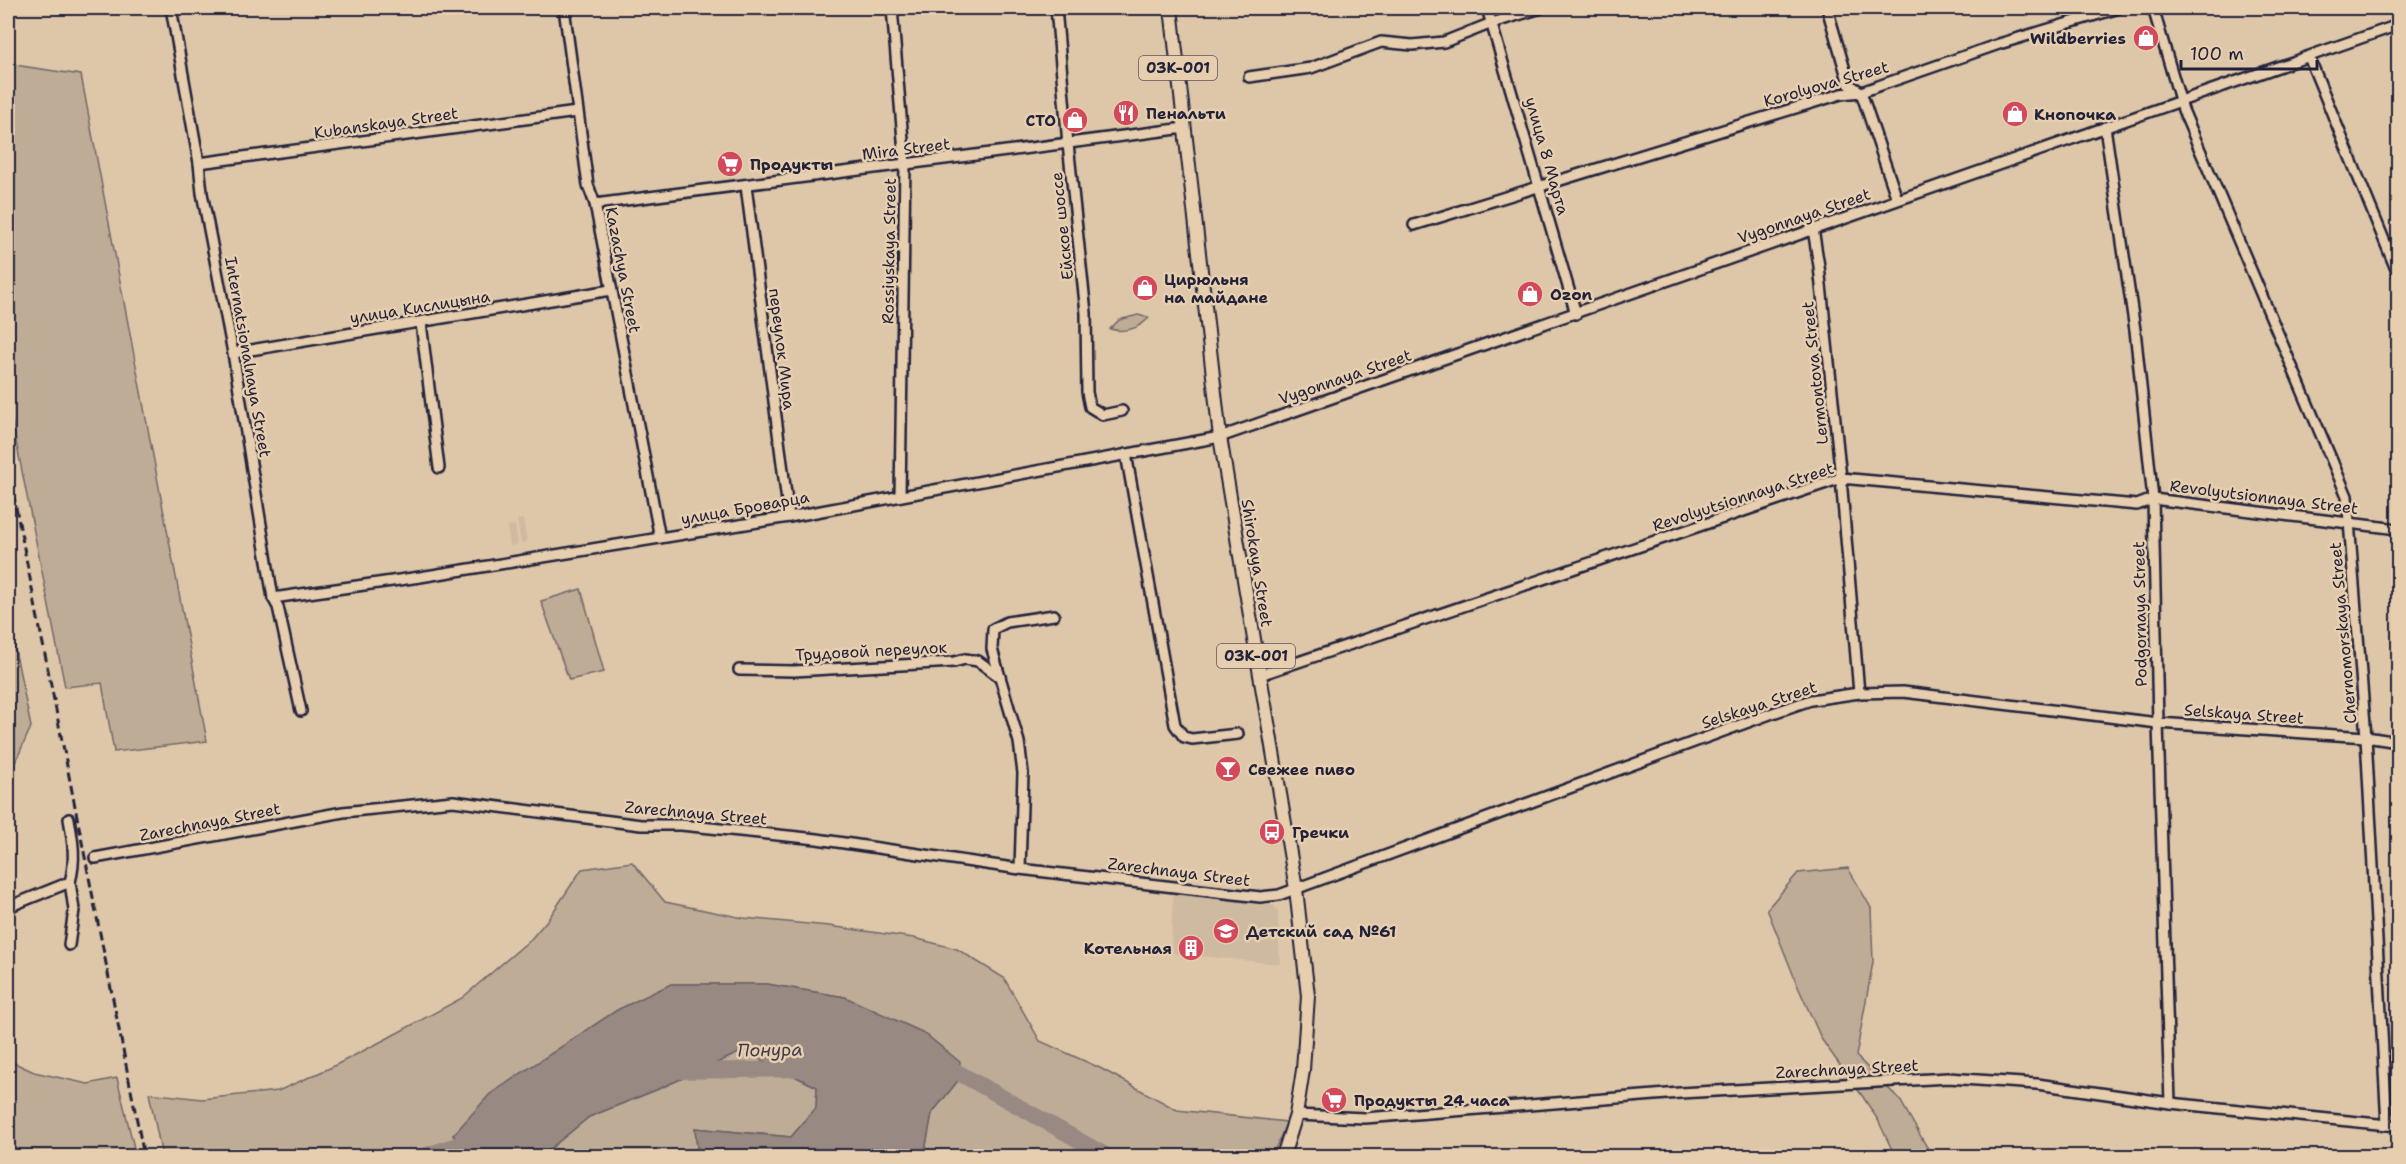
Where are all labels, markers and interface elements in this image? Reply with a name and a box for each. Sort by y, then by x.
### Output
shop icon: Wildberries [2131,23,2161,53]
place label: Wildberries [2030,28,2126,49]
scale bar [2181,33,2318,71]
text: 100 m [2190,42,2244,66]
road number: 03К-001 [1139,56,1217,80]
street label: Korolyova Street [1761,56,1891,112]
street label: улица 8 Марта [1520,95,1574,217]
restaurant icon: Пенальти [1111,98,1141,128]
shop icon: Кнопочка [2000,99,2030,129]
street label: Kubanskaya Street [313,102,459,144]
place label: Пенальти [1146,103,1226,124]
place label: Кнопочка [2034,104,2116,125]
shop icon: СТО [1060,105,1090,135]
place label: СТО [1026,110,1056,131]
street label: Mira Street [861,133,951,165]
supermarket icon: Продукты [715,149,745,179]
place label: Продукты [750,154,834,175]
street label: Ейское шоссе [1046,171,1078,281]
street label: Rossiyskaya Street [877,178,901,324]
street label: Vygonnaya Street [1735,183,1873,249]
street label: Kazachya Street [600,205,646,335]
street label: Internatsionalnaya Street [220,255,276,459]
place label: Цирюльня на майдане [1164,269,1269,308]
shop icon: Цирюльня на майдане [1130,273,1160,303]
shop icon: Ozon [1515,279,1545,309]
place label: Ozon [1550,284,1593,305]
street label: улица Кислицына [348,286,492,328]
street label: переулок Мира [764,287,800,411]
street label: Lermontova Street [1797,300,1833,446]
street label: Vygonnaya Street [1276,344,1414,410]
street label: Revolyutsionnaya Street [1650,458,1836,536]
street label: Revolyutsionnaya Street [2169,475,2359,519]
street label: улица Броварца [679,486,811,530]
street label: Shirokaya Street [1237,498,1277,628]
street label: Podgornaya Street [2128,541,2152,687]
street label: Chernomorskaya Street [2325,541,2361,725]
street label: Трудовой переулок [795,637,948,665]
road number: 03К-001 [1217,644,1295,668]
street label: Selskaya Street [1699,676,1819,734]
street label: Selskaya Street [2183,699,2305,729]
bar icon: Свежее пиво [1213,754,1243,784]
place label: Свежее пиво [1248,759,1355,780]
street label: Zarechnaya Street [624,796,768,830]
street label: Zarechnaya Street [138,798,282,846]
bus stop icon: Гречки [1257,817,1287,847]
place label: Гречки [1292,822,1349,843]
street label: Zarechnaya Street [1107,853,1251,891]
school or university icon: Детский сад №61 [1211,916,1241,946]
place label: Детский сад №61 [1246,921,1396,942]
building icon: Котельная [1176,933,1206,963]
place label: Котельная [1084,938,1172,959]
water label: Понура [737,1037,803,1063]
street label: Zarechnaya Street [1775,1055,1919,1083]
supermarket icon: Продукты 24 часа [1319,1085,1349,1115]
place label: Продукты 24 часа [1354,1090,1510,1111]

